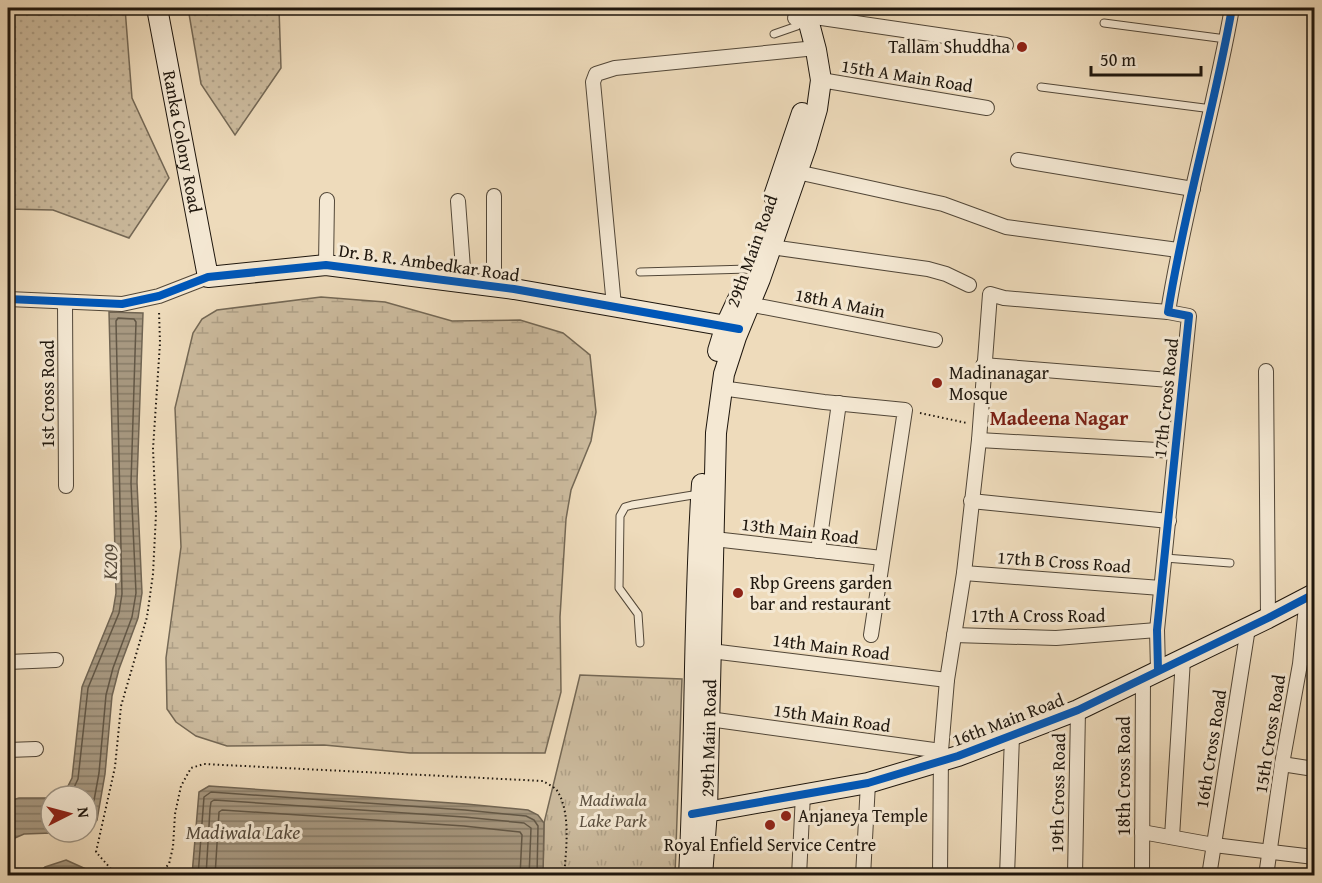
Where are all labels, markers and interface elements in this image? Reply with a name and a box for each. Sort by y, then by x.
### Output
place label: Tallam Shuddha [888,33,1010,60]
scale bar [1091,39,1200,77]
marker: Tallam Shuddha [1015,40,1029,54]
text: 50 m [1100,46,1136,73]
street label: 15th A Main Road [839,52,975,99]
street label: Ranka Colony Road [156,68,210,215]
street label: 29th Main Road [719,190,784,311]
street label: Dr. B. R. Ambedkar Road [337,236,522,289]
street label: 18th A Main [793,281,887,324]
street label: 17th Cross Road [1146,337,1185,459]
street label: 1st Cross Road [34,340,61,448]
place label: Madinanagar Mosque [949,359,1050,407]
marker: Madinanagar Mosque [930,376,944,390]
district label: Madeena Nagar [990,403,1128,432]
street label: 13th Main Road [740,510,861,551]
water label: K209 [95,543,124,581]
street label: 17th B Cross Road [996,543,1132,580]
place label: Rbp Greens garden bar and restaurant [750,569,892,617]
marker: Rbp Greens garden bar and restaurant [731,586,745,600]
street label: 17th A Cross Road [971,602,1106,629]
street label: 14th Main Road [771,626,892,667]
street label: 15th Cross Road [1247,672,1292,795]
street label: 29th Main Road [693,679,723,797]
street label: 16th Main Road [948,686,1068,753]
street label: 16th Cross Road [1188,687,1233,810]
street label: 15th Main Road [772,696,893,739]
street label: 18th Cross Road [1110,716,1137,836]
street label: 19th Cross Road [1043,732,1072,853]
north arrow [39,784,99,844]
park label: Madiwala Lake Park [578,786,648,834]
place label: Anjaneya Temple [798,802,928,829]
text: N [71,806,96,819]
marker: Anjaneya Temple [779,809,793,823]
water label: Madiwala Lake [186,817,300,846]
marker: Royal Enfield Service Centre [763,818,777,832]
place label: Royal Enfield Service Centre [664,831,876,858]

